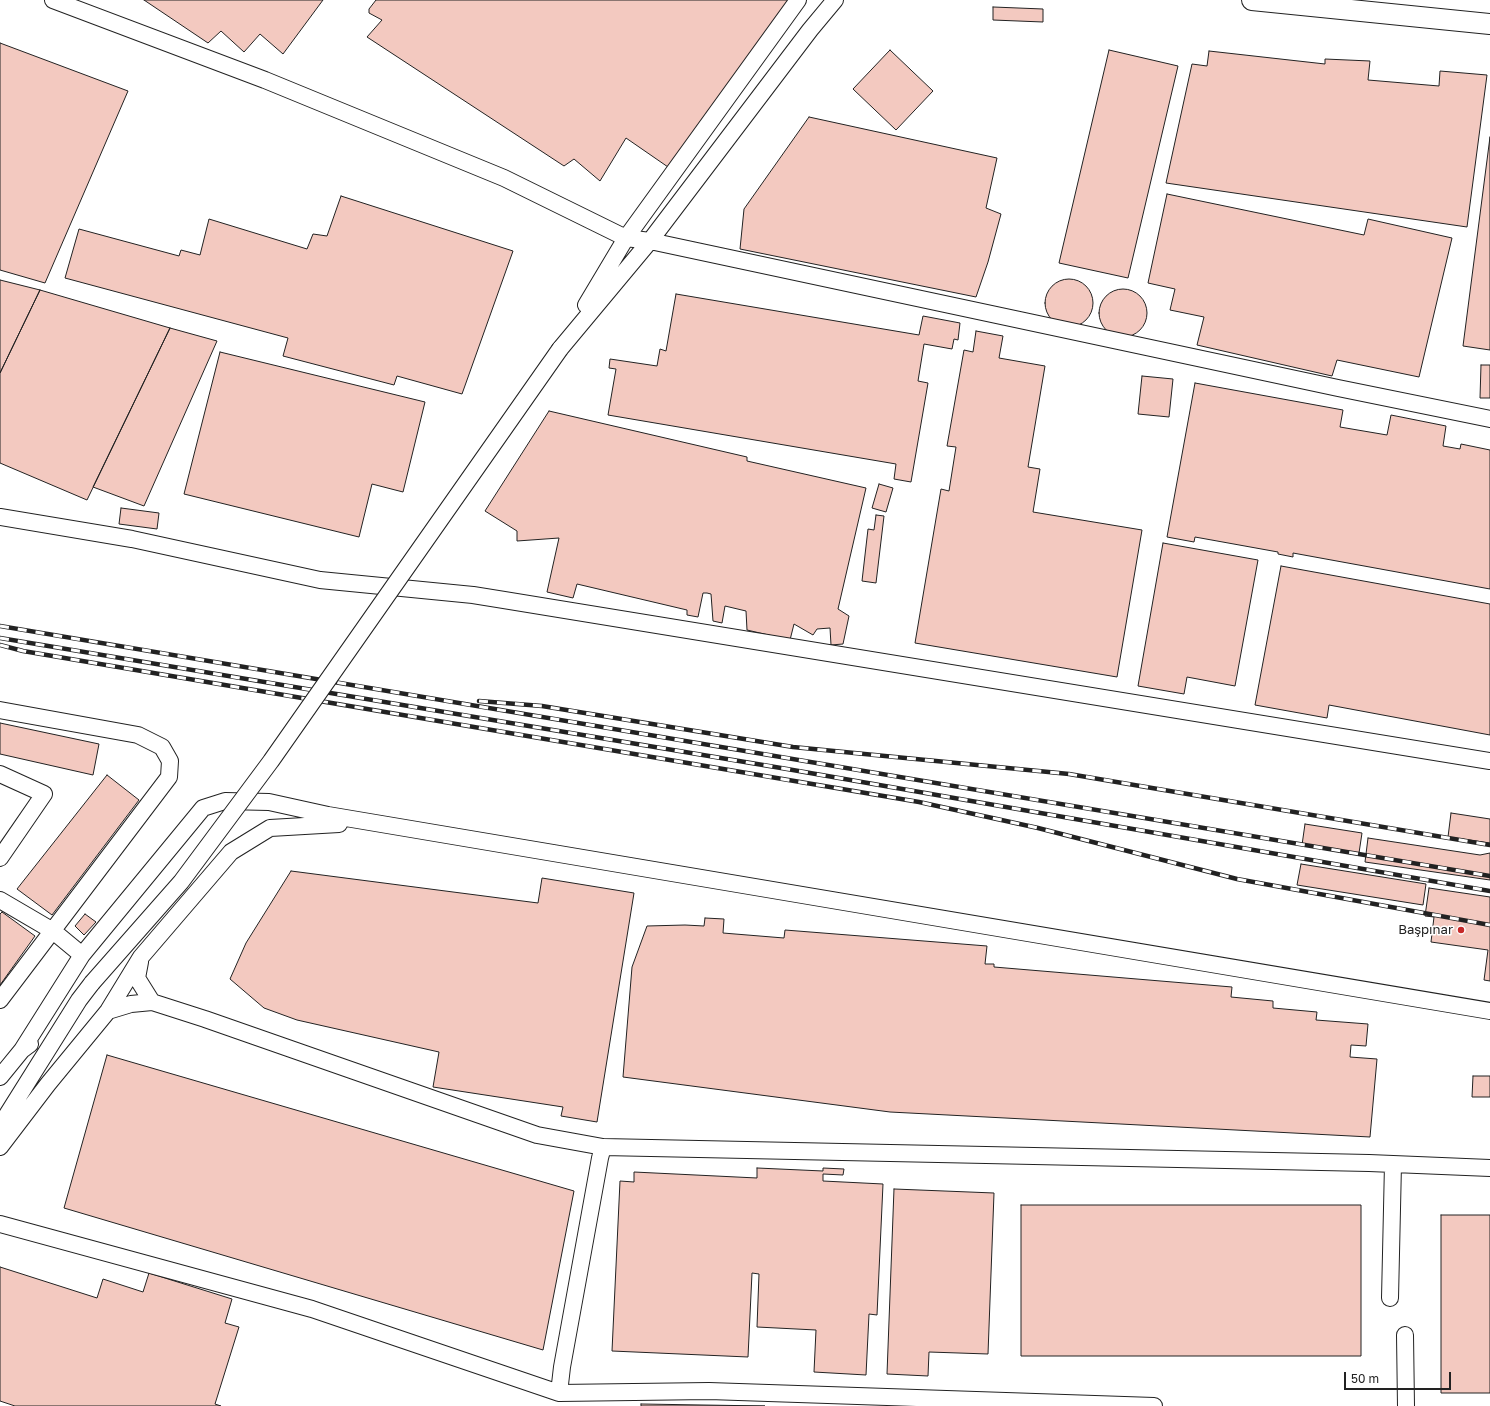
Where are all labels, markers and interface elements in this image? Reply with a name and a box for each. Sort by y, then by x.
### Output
place label: Başpınar [1398,922,1453,938]
marker: Başpınar [1456,925,1466,935]
scale bar [1346,1364,1453,1390]
text: 50 m [1351,1371,1379,1386]

